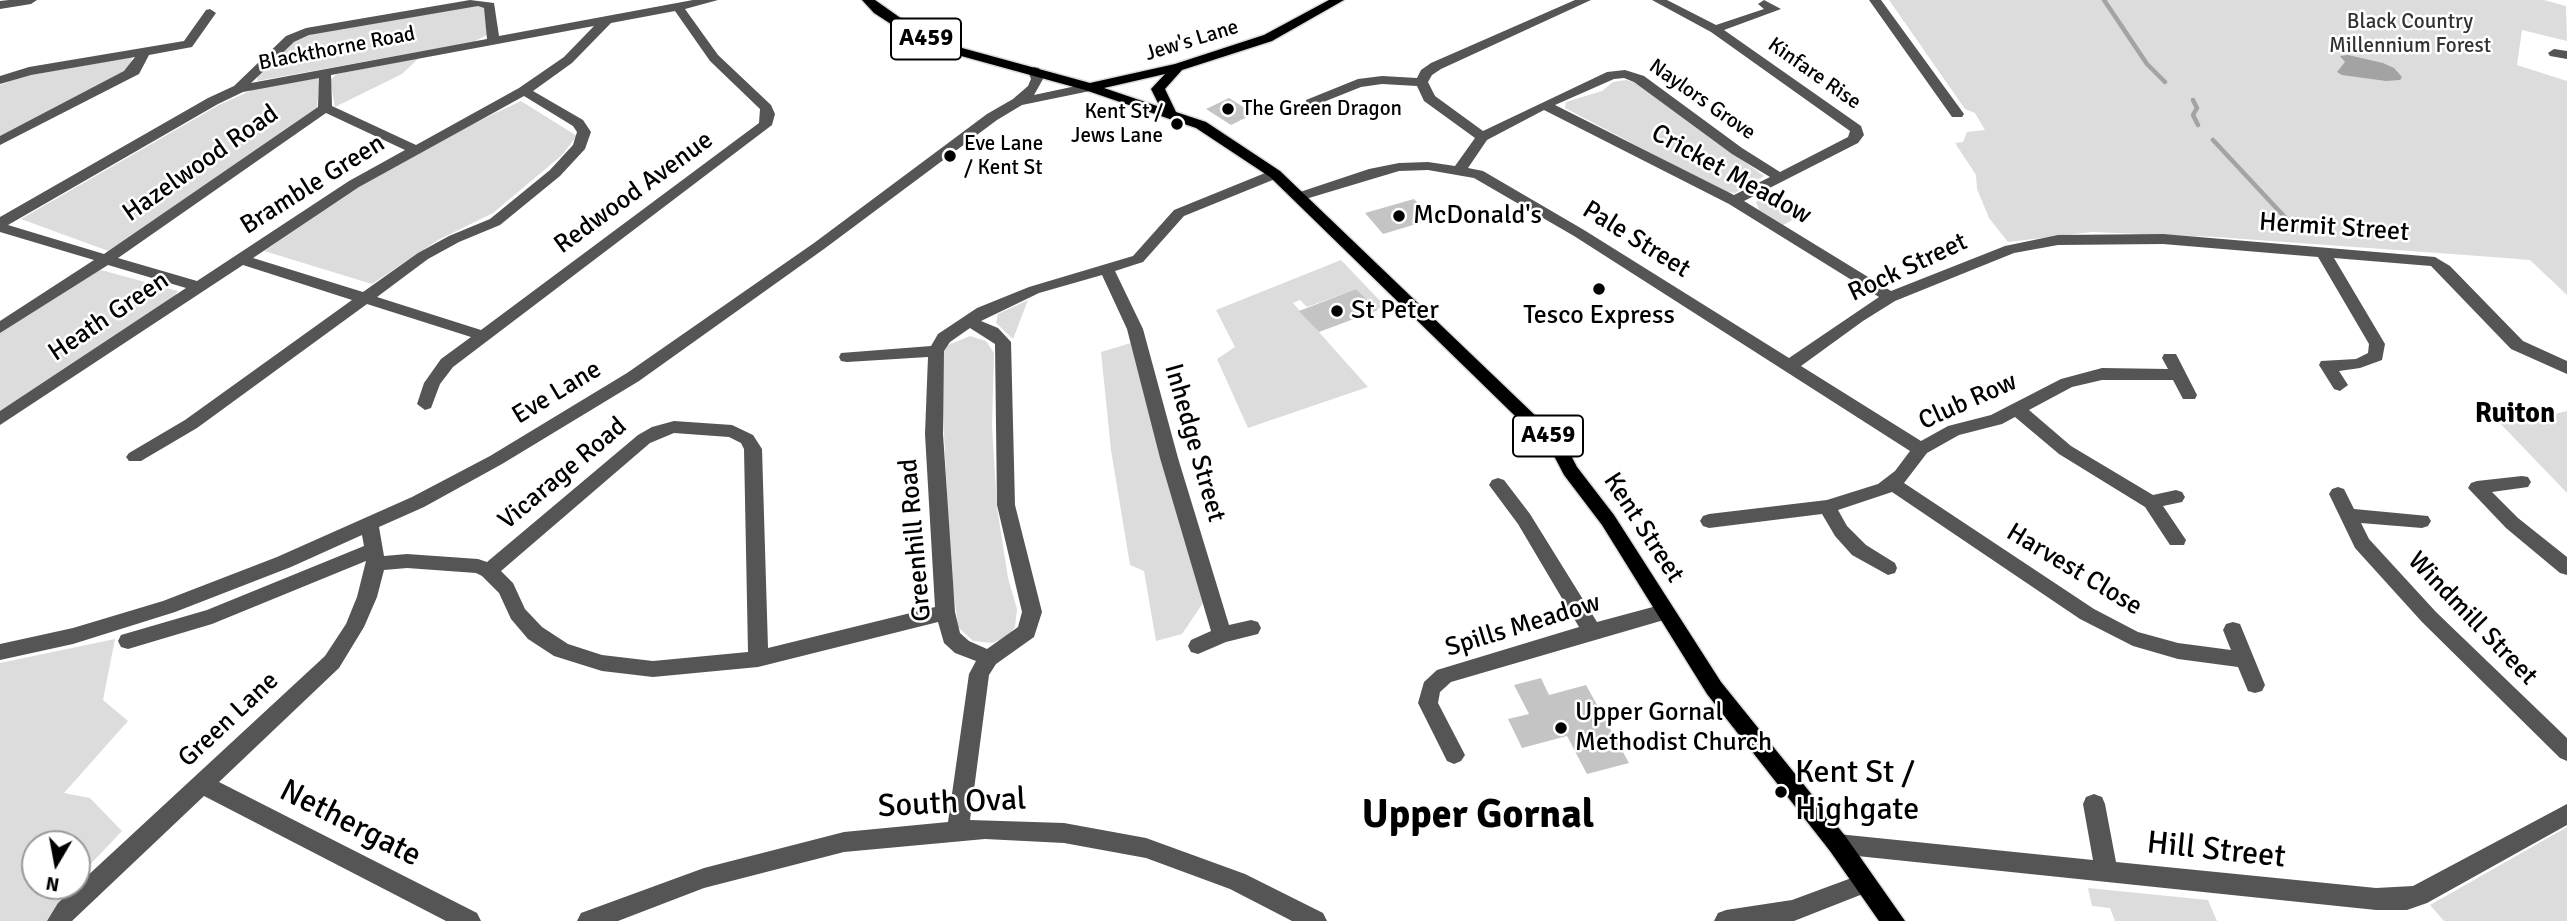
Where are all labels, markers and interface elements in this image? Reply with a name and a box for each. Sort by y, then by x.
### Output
park label: Black Country Millennium Forest [2329,9,2491,59]
street label: Jew's Lane [1142,15,1242,67]
road number: A459 [891,18,961,60]
street label: Blackthorne Road [257,21,417,77]
street label: Kinfare Rise [1763,33,1865,115]
street label: Naylors Grove [1644,54,1760,146]
place label: The Green Dragon [1242,96,1402,122]
street label: Hazelwood Road [117,99,285,229]
place label: Kent St / Jews Lane [1071,99,1163,149]
marker: The Green Dragon [1220,101,1236,117]
marker: Kent St / Jews Lane [1169,116,1185,132]
street label: Cricket Meadow [1645,118,1817,232]
street label: Redwood Avenue [549,125,719,261]
street label: Bramble Green [235,128,391,242]
place label: Eve Lane / Kent St [964,131,1043,181]
marker: Eve Lane / Kent St [942,148,958,164]
street label: Pale Street [1576,195,1696,285]
place label: McDonald's [1413,200,1542,232]
street label: Hermit Street [2258,207,2410,249]
marker: McDonald's [1391,208,1407,224]
street label: Rock Street [1844,227,1972,309]
street label: Heath Green [43,265,175,369]
marker: Tesco Express [1591,281,1607,297]
place label: St Peter [1351,295,1439,327]
place label: Tesco Express [1523,300,1675,332]
marker: St Peter [1329,303,1345,319]
street label: Eve Lane [507,354,607,432]
street label: Inhedge Street [1157,360,1231,526]
street label: Club Row [1914,367,2022,437]
district label: Ruiton [2475,398,2555,432]
street label: Vicarage Road [492,411,634,537]
road number: A459 [1513,416,1583,456]
street label: Greenhill Road [893,457,939,623]
street label: Kent Street [1596,467,1690,589]
street label: Harvest Close [2001,517,2147,623]
street label: Windmill Street [2401,546,2543,692]
street label: Spills Meadow [1442,588,1604,664]
street label: Green Lane [173,666,285,774]
place label: Upper Gornal Methodist Church [1575,697,1772,758]
marker: Upper Gornal Methodist Church [1553,720,1569,736]
place label: Kent St / Highgate [1795,755,1919,830]
street label: Nethergate [273,772,427,876]
street label: South Oval [877,781,1027,827]
marker: Kent St / Highgate [1773,784,1789,800]
district label: Upper Gornal [1362,792,1594,840]
street label: Hill Street [2145,825,2287,877]
north arrow [21,830,91,900]
text: N [44,871,61,897]

